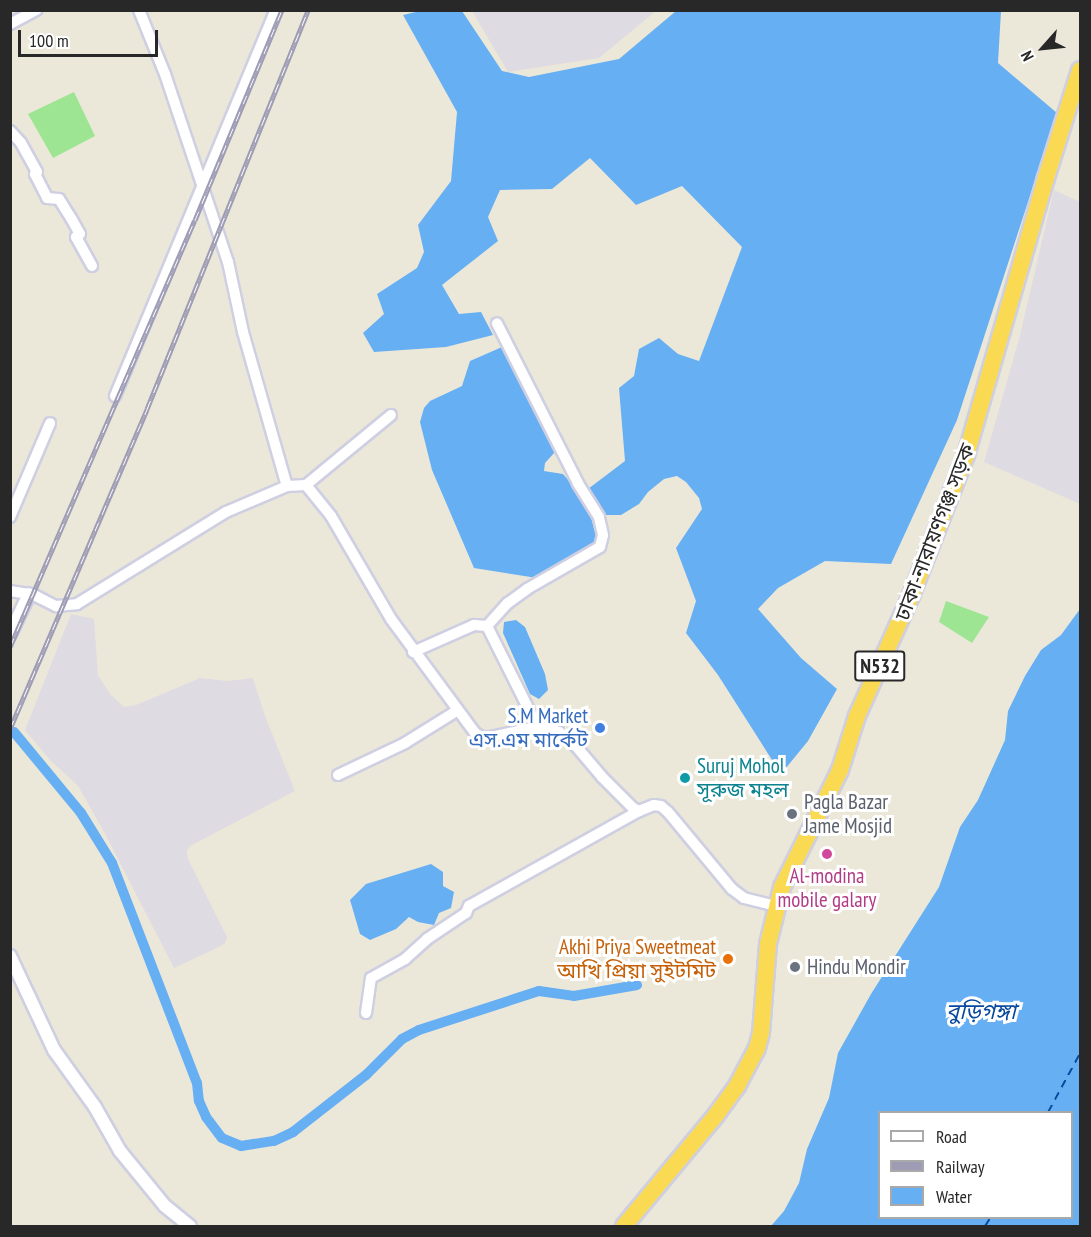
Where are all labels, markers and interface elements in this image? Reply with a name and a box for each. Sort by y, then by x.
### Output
scale bar [21,18,160,56]
north arrow [1013,18,1073,78]
text: 100 m [29,29,69,52]
text: N [1016,48,1038,65]
street label: ঢাকা-নারায়ণগঞ্জ সড়ক [890,440,980,624]
road number: N532 [853,649,907,683]
place label: S.M Market এস.এম মার্কেট [469,703,588,753]
marker: S.M Market এস.এম মার্কেট [593,721,607,735]
place label: Suruj Mohol সূরুজ মহল [697,753,789,803]
marker: Suruj Mohol সূরুজ মহল [678,771,692,785]
place label: Pagla Bazar Jame Mosjid [804,789,892,839]
marker: Pagla Bazar Jame Mosjid [785,807,799,821]
marker: Al-modina mobile galary [820,847,834,861]
place label: Al-modina mobile galary [778,863,876,913]
place label: Akhi Priya Sweetmeat আখি প্রিয়া সুইটমিট [557,934,716,984]
marker: Akhi Priya Sweetmeat আখি প্রিয়া সুইটমিট [721,952,735,966]
place label: Hindu Mondir [807,954,906,980]
marker: Hindu Mondir [788,960,802,974]
water label: বুড়িগঙ্গা [946,999,1016,1025]
legend [878,1111,1073,1219]
text: Road [936,1125,967,1148]
text: Railway [936,1155,985,1178]
text: Water [936,1185,972,1208]

